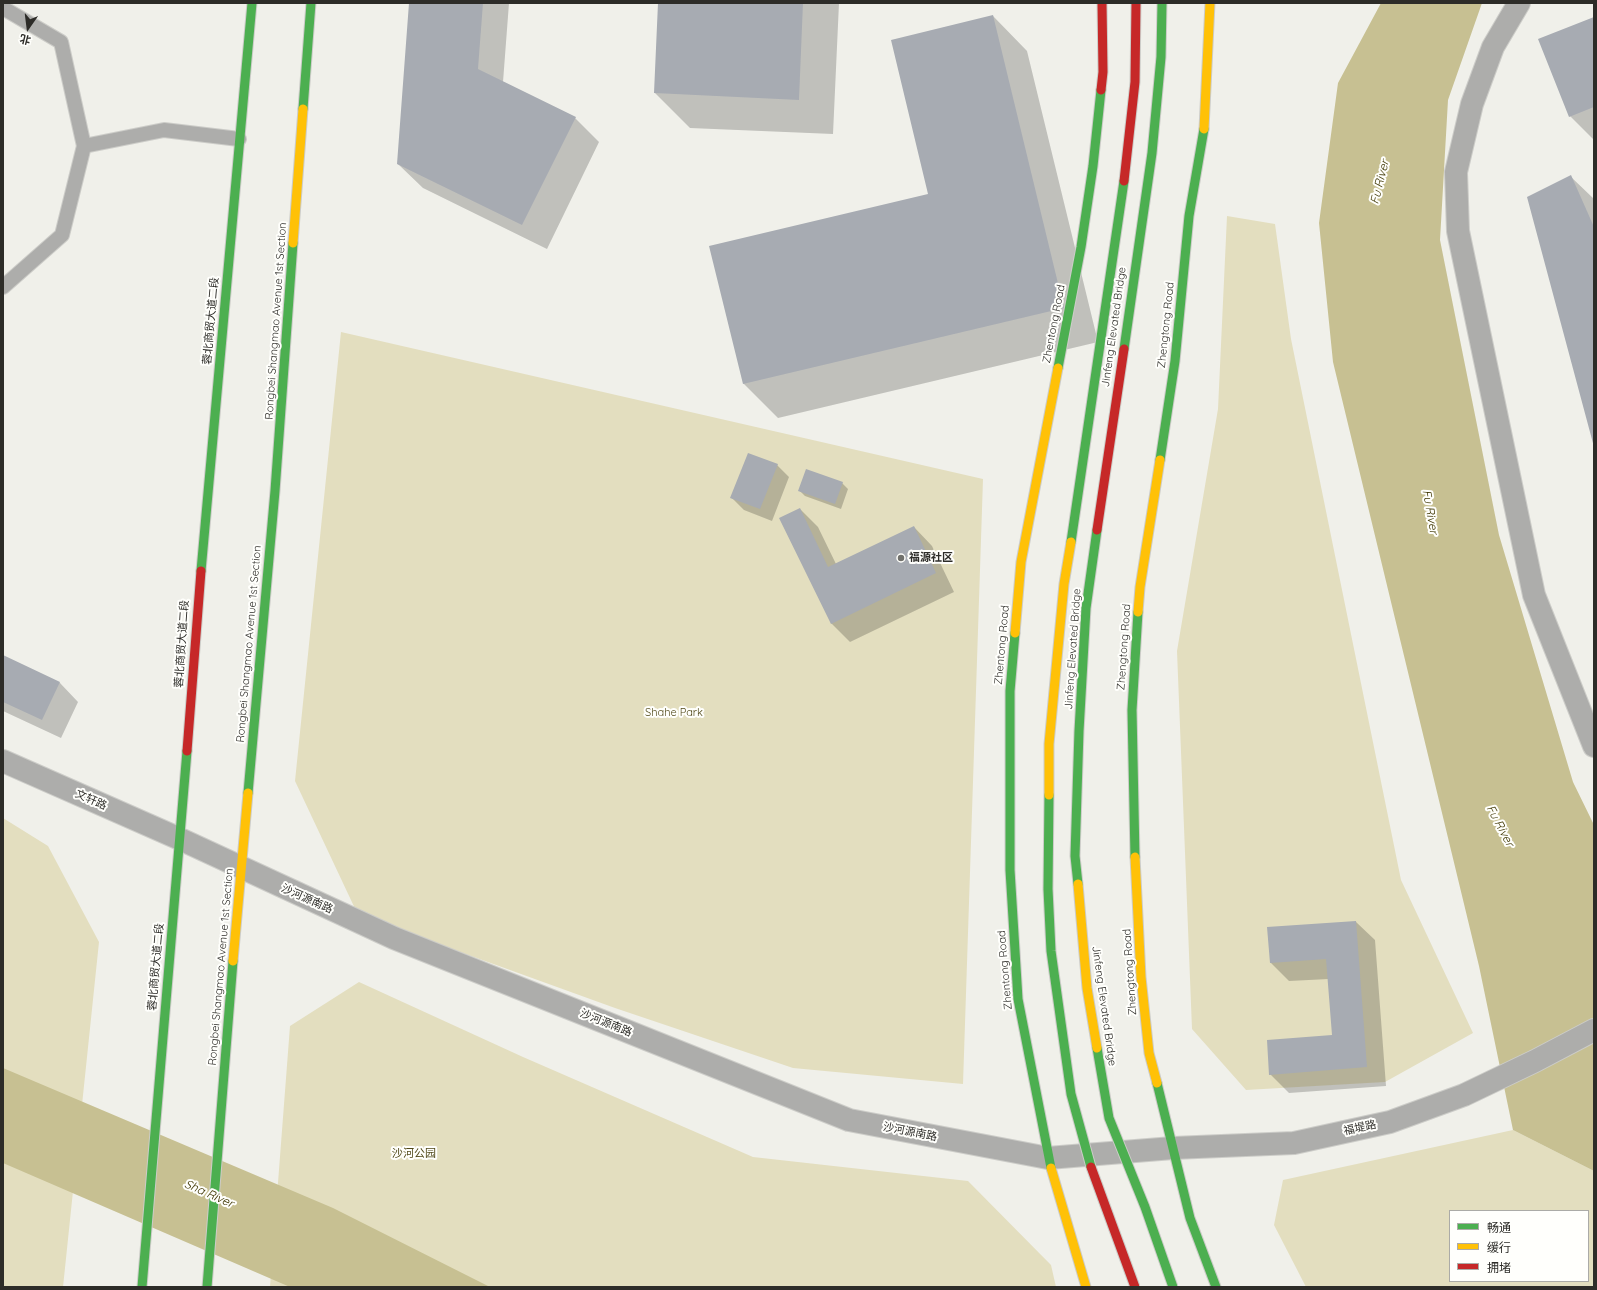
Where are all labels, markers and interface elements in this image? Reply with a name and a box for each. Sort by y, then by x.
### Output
north arrow [8,8,48,48]
text: 北 [18,32,32,48]
water label: Fu River [1368,158,1392,206]
street label: Rongbei Shangmao Avenue 1st Section [263,222,289,420]
street label: Jinfeng Elevated Bridge [1099,266,1129,388]
street label: 蓉北商贸大道二段 [201,277,221,365]
street label: Zhengtong Road [1155,281,1177,369]
street label: Zhentong Road [1040,284,1068,364]
water label: Fu River [1419,489,1441,535]
street label: Rongbei Shangmao Avenue 1st Section [234,545,264,743]
place label: 福源社区 [909,551,953,565]
marker: 福源社区 [896,553,906,563]
street label: Jinfeng Elevated Bridge [1062,588,1084,710]
street label: 蓉北商贸大道二段 [172,600,192,688]
street label: Zhengtong Road [1114,603,1134,691]
street label: Zhentong Road [992,605,1012,685]
park label: Shahe Park [645,706,703,720]
street label: 文轩路 [73,787,109,813]
water label: Fu River [1483,803,1517,849]
street label: Rongbei Shangmao Avenue 1st Section [206,868,236,1066]
street label: 沙河源南路 [279,882,335,916]
street label: 蓉北商贸大道二段 [146,923,166,1011]
street label: Zhengtong Road [1120,928,1140,1016]
street label: Zhentong Road [995,930,1015,1010]
street label: Jinfeng Elevated Bridge [1089,945,1119,1067]
street label: 沙河源南路 [578,1007,634,1039]
street label: 福堤路 [1342,1118,1378,1138]
street label: 沙河源南路 [882,1120,938,1144]
park label: 沙河公园 [392,1147,436,1161]
water label: Sha River [182,1177,236,1211]
legend [1449,1210,1589,1282]
text: 畅通 [1487,1220,1511,1235]
text: 缓行 [1487,1240,1511,1255]
text: 拥堵 [1487,1260,1511,1275]

